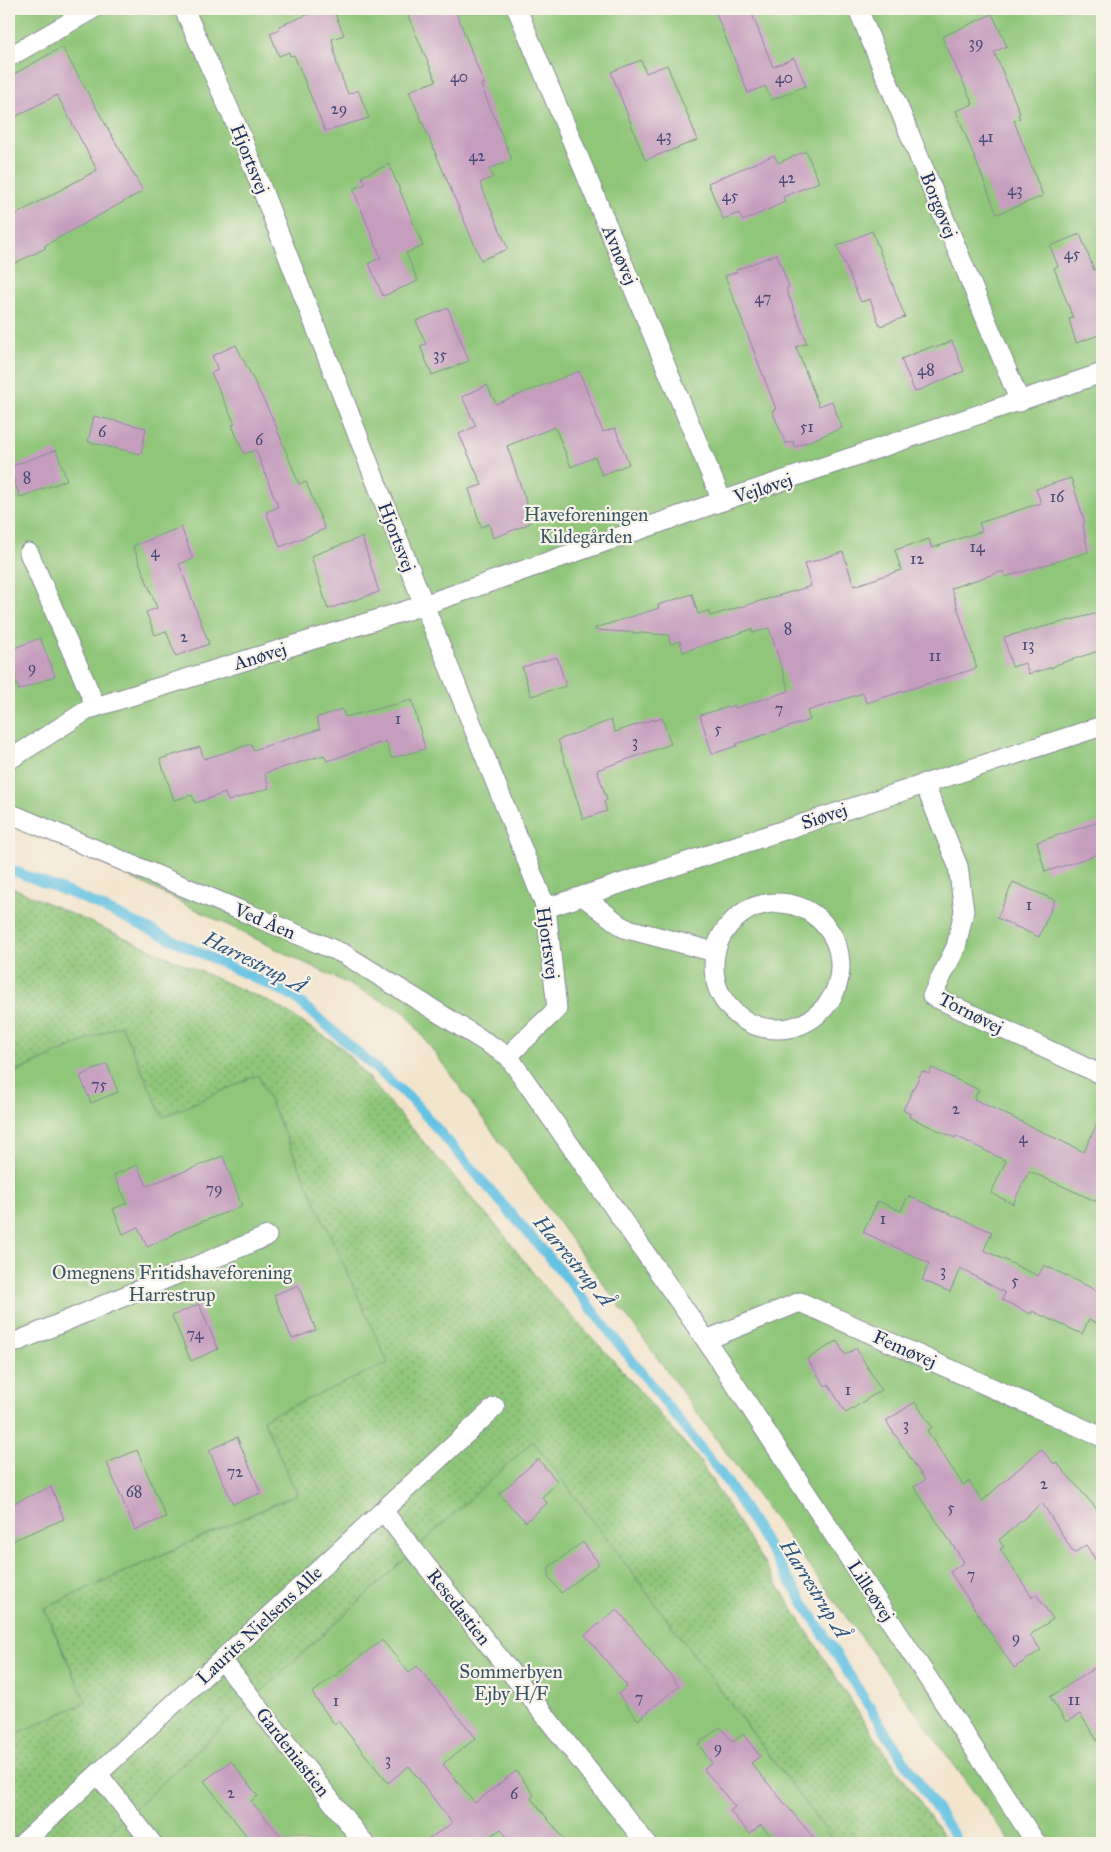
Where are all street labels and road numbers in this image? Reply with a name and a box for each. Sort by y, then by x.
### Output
street label: Hjortsvej [226,121,274,197]
street label: Borgøvej [914,169,963,242]
street label: Avnøvej [597,221,643,288]
street label: Vejløvej [730,468,795,509]
street label: Hjortsvej [373,499,421,575]
street label: Anøvej [230,637,289,675]
street label: Siøvej [798,798,850,834]
street label: Ved Åen [230,897,299,944]
street label: Hjortsvej [532,905,564,981]
street label: Tornøvej [935,987,1007,1039]
street label: Femøvej [870,1325,940,1373]
street label: Lilleøvej [843,1556,899,1626]
street label: Laurits Nielsens Alle [191,1561,327,1689]
street label: Resedastien [422,1564,496,1650]
street label: Gardeniastien [251,1703,335,1801]

